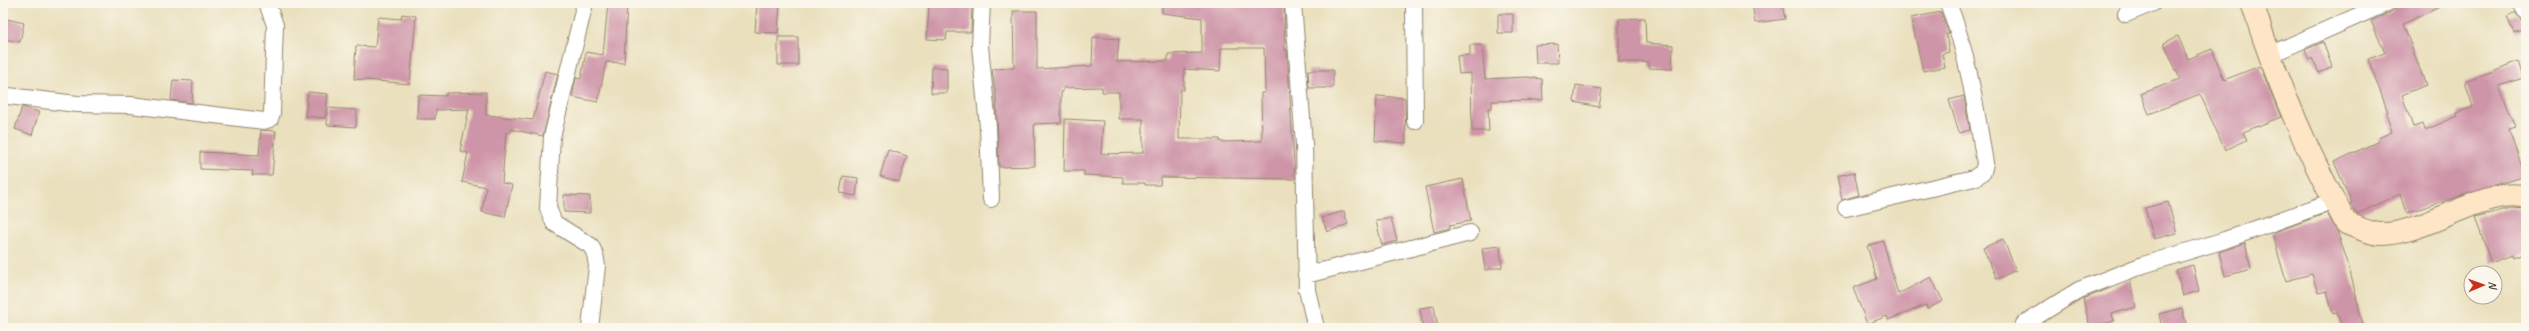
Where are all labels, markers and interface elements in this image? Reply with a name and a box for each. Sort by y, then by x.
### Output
north arrow [2463,265,2503,305]
text: N [2486,281,2500,290]

